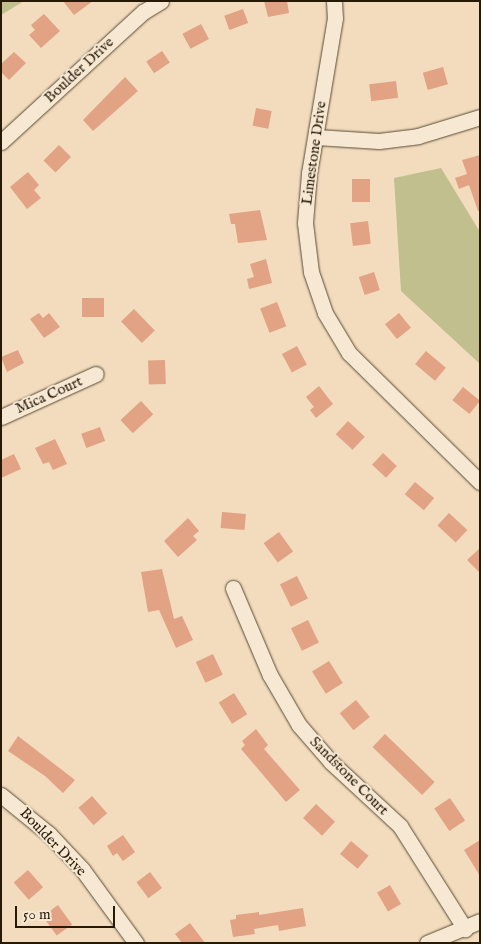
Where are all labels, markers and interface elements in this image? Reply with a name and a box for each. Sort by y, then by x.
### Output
street label: Boulder Drive [41,33,117,107]
street label: Limestone Drive [298,100,330,206]
street label: Mica Court [13,372,85,418]
street label: Sandstone Court [306,733,392,819]
street label: Boulder Drive [16,804,90,880]
scale bar [18,896,118,928]
text: 50 m [23,905,51,924]

